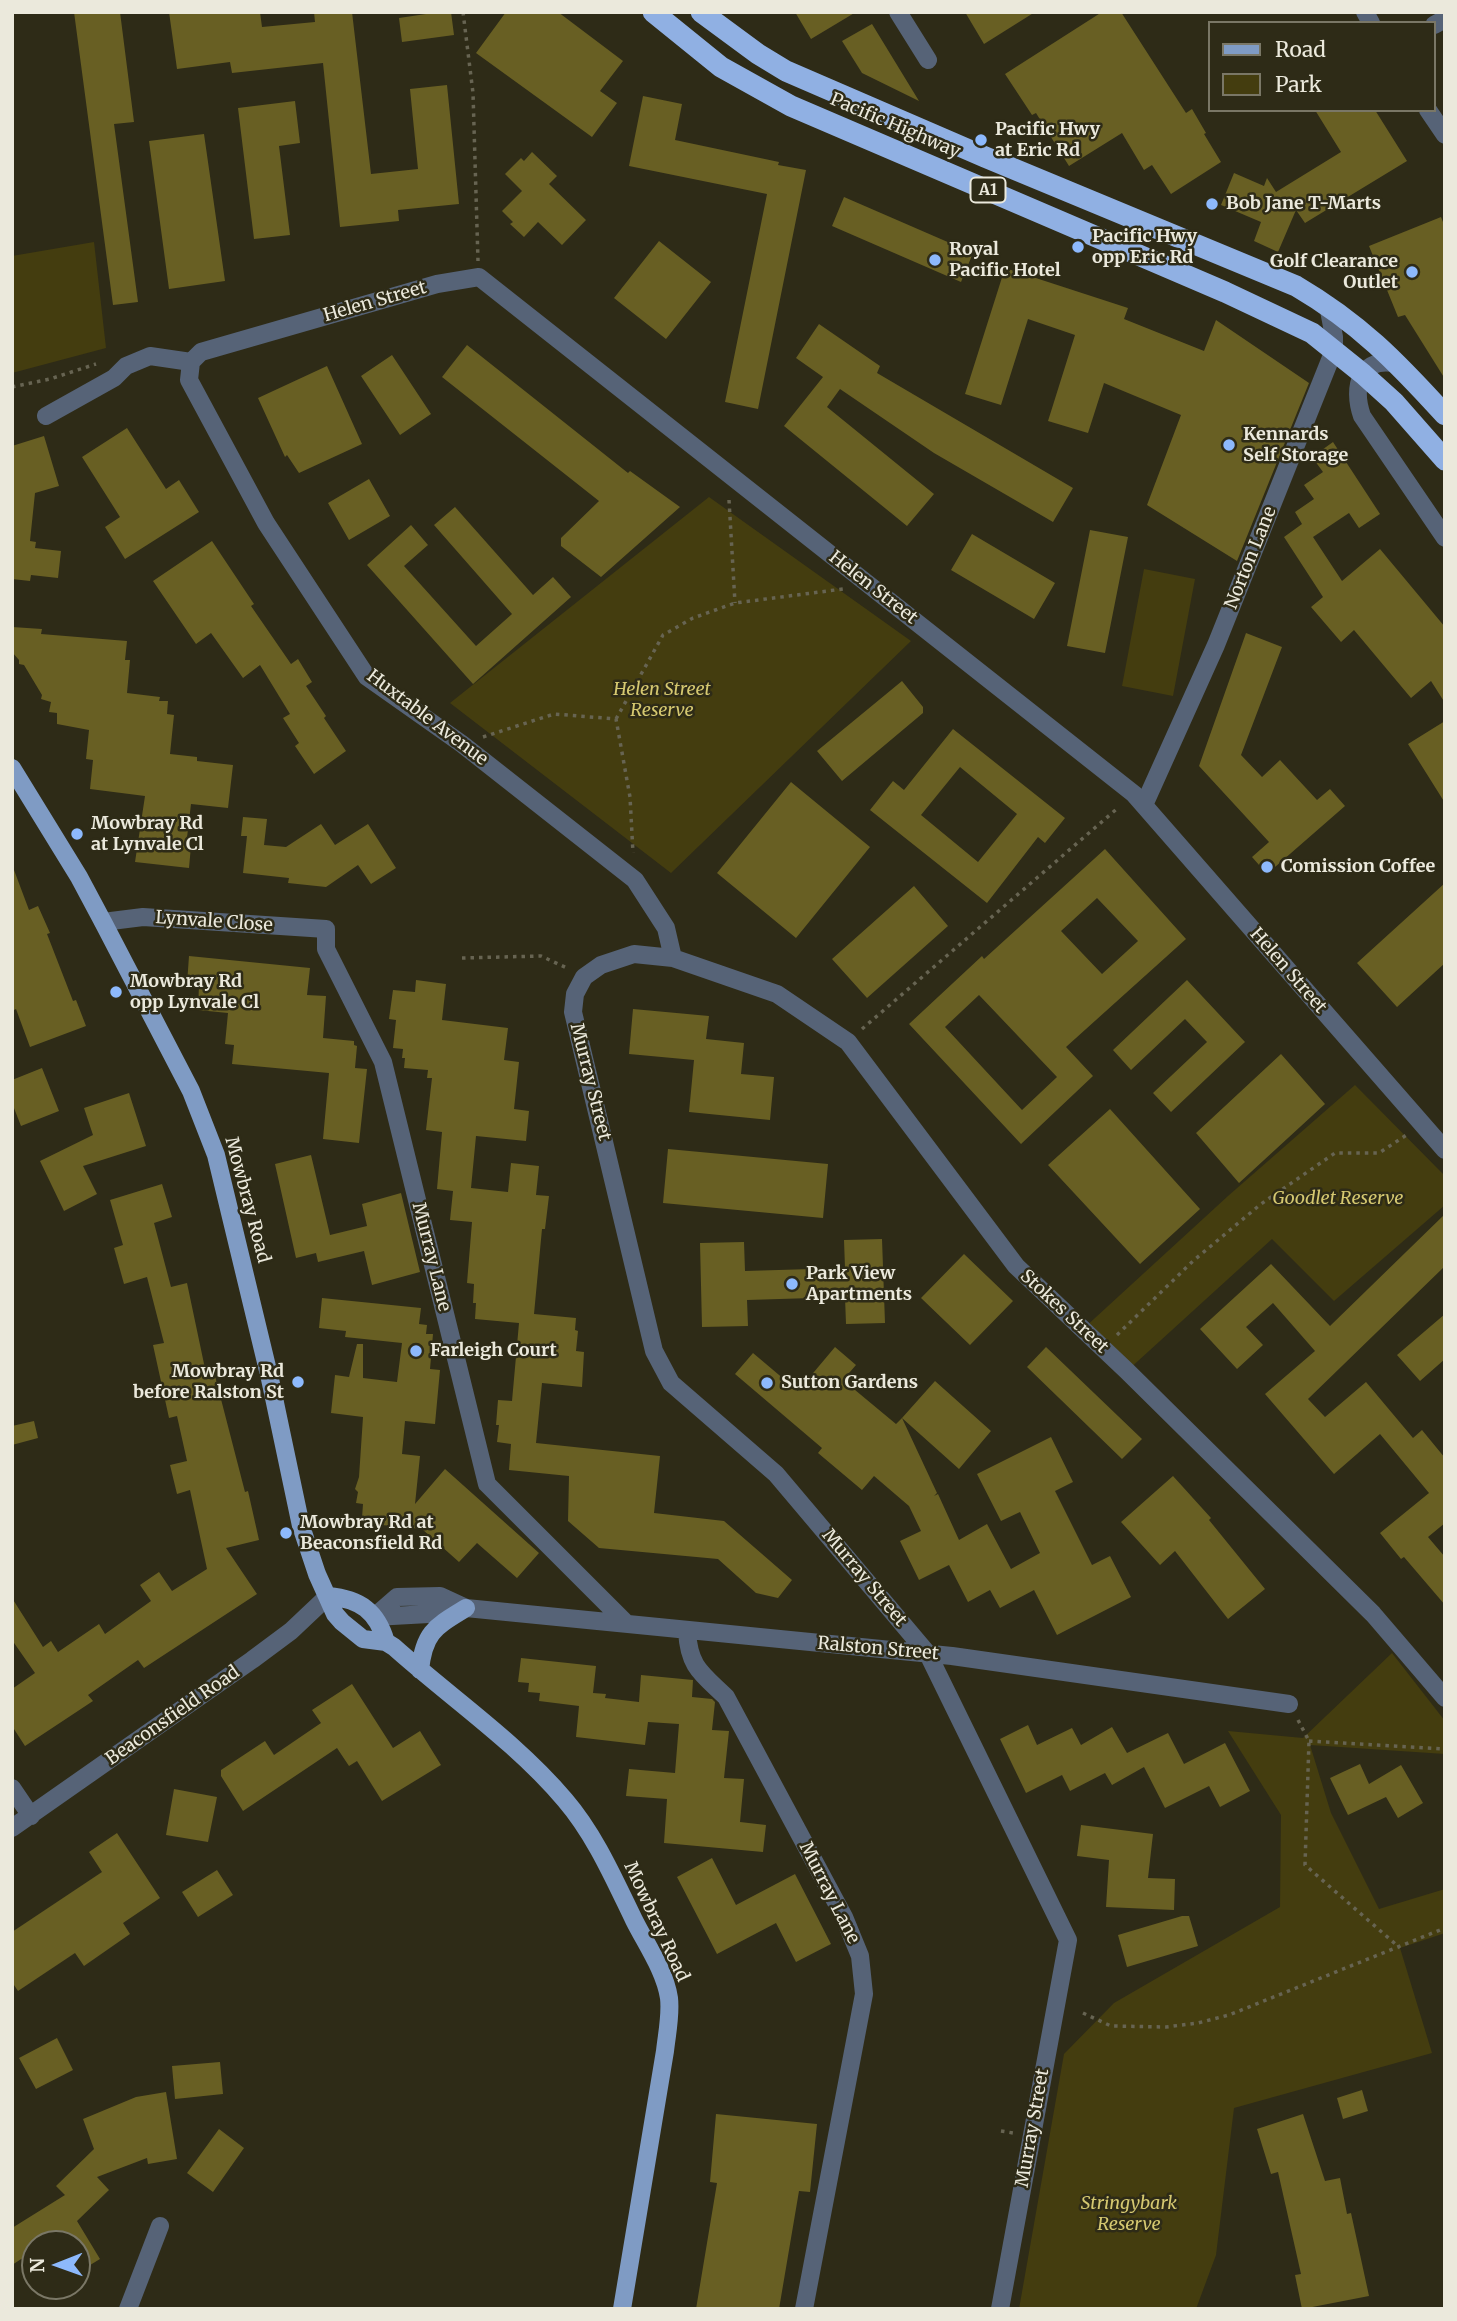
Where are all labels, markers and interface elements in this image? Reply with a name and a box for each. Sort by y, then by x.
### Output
legend [1208,21,1436,112]
text: Road [1275,36,1326,63]
text: Park [1275,71,1322,98]
street label: Pacific Highway [827,89,963,163]
place label: Pacific Hwy at Eric Rd [995,119,1100,162]
marker: Pacific Hwy at Eric Rd [973,132,989,148]
road number: A1 [970,178,1006,202]
place label: Bob Jane T-Marts [1226,193,1381,215]
marker: Bob Jane T-Marts [1204,196,1220,212]
place label: Pacific Hwy opp Eric Rd [1092,226,1197,268]
place label: Royal Pacific Hotel [949,239,1061,282]
marker: Pacific Hwy opp Eric Rd [1070,239,1086,255]
place label: Golf Clearance Outlet [1270,251,1398,294]
marker: Royal Pacific Hotel [927,252,943,268]
marker: Golf Clearance Outlet [1404,264,1420,280]
street label: Helen Street [321,277,429,327]
place label: Kennards Self Storage [1243,424,1348,466]
marker: Kennards Self Storage [1221,437,1237,453]
street label: Norton Lane [1221,504,1281,612]
street label: Helen Street [825,547,921,629]
street label: Huxtable Avenue [362,666,492,770]
park label: Helen Street Reserve [613,679,711,722]
place label: Mowbray Rd at Lynvale Cl [91,813,204,856]
marker: Mowbray Rd at Lynvale Cl [69,826,85,842]
place label: Comission Coffee [1281,856,1435,878]
marker: Comission Coffee [1259,859,1275,875]
street label: Lynvale Close [155,907,273,937]
street label: Helen Street [1245,924,1331,1018]
place label: Mowbray Rd opp Lynvale Cl [130,971,259,1014]
marker: Mowbray Rd opp Lynvale Cl [108,984,124,1000]
street label: Murray Street [565,1021,615,1143]
street label: Mowbray Road [220,1135,274,1265]
park label: Goodlet Reserve [1273,1188,1403,1210]
street label: Murray Lane [407,1200,455,1314]
place label: Park View Apartments [806,1263,912,1306]
street label: Stokes Street [1015,1266,1113,1358]
marker: Park View Apartments [784,1276,800,1292]
place label: Farleigh Court [430,1340,557,1362]
marker: Farleigh Court [408,1343,424,1359]
place label: Mowbray Rd before Ralston St [133,1361,284,1404]
place label: Sutton Gardens [781,1372,918,1394]
marker: Mowbray Rd before Ralston St [290,1374,306,1390]
marker: Sutton Gardens [759,1375,775,1391]
place label: Mowbray Rd at Beaconsfield Rd [300,1512,442,1554]
marker: Mowbray Rd at Beaconsfield Rd [278,1525,294,1541]
street label: Murray Street [817,1525,911,1631]
street label: Ralston Street [816,1633,940,1665]
street label: Beaconsfield Road [102,1662,244,1770]
street label: Murray Lane [794,1838,864,1948]
street label: Mowbray Road [619,1859,693,1985]
street label: Murray Street [1012,2067,1054,2189]
park label: Stringybark Reserve [1081,2193,1177,2236]
north arrow [21,2230,91,2300]
text: N [25,2258,49,2273]

